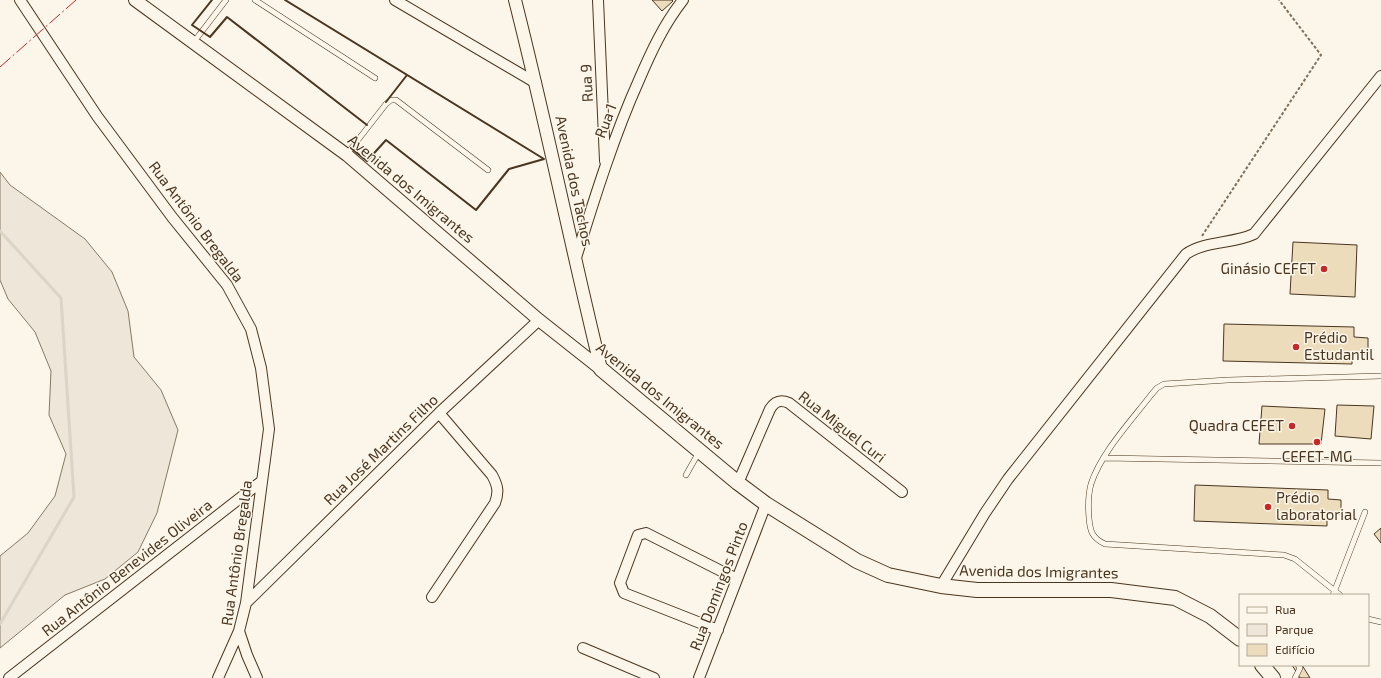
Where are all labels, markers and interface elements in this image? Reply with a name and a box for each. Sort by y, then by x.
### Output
street label: Rua 9 [576,64,596,102]
street label: Rua 1 [590,101,620,140]
street label: Avenida dos Tachos [552,114,598,248]
street label: Avenida dos Imigrantes [345,130,478,246]
street label: Rua Antônio Bregalda [145,157,248,285]
place label: Ginásio CEFET [1221,259,1316,277]
marker: Ginásio CEFET [1319,264,1329,274]
place label: Prédio Estudantil [1304,328,1374,363]
street label: Avenida dos Imigrantes [593,338,728,452]
marker: Prédio Estudantil [1291,342,1301,352]
street label: Rua Miguel Curi [796,387,890,466]
street label: Rua José Martins Filho [319,390,441,508]
place label: Quadra CEFET [1189,416,1284,435]
marker: Quadra CEFET [1287,421,1297,431]
marker: CEFET-MG [1312,437,1322,447]
place label: CEFET-MG [1282,447,1352,465]
street label: Rua Antônio Bregalda [217,479,255,627]
place label: Prédio laboratorial [1276,488,1357,523]
street label: Rua Antônio Benevides Oliveira [38,495,215,639]
marker: Prédio laboratorial [1263,502,1273,512]
street label: Rua Domingos Pinto [685,519,751,653]
street label: Avenida dos Imigrantes [959,561,1119,581]
legend [1239,594,1369,666]
text: Rua [1275,602,1296,616]
text: Parque [1275,622,1313,636]
text: Edifício [1275,642,1315,656]

